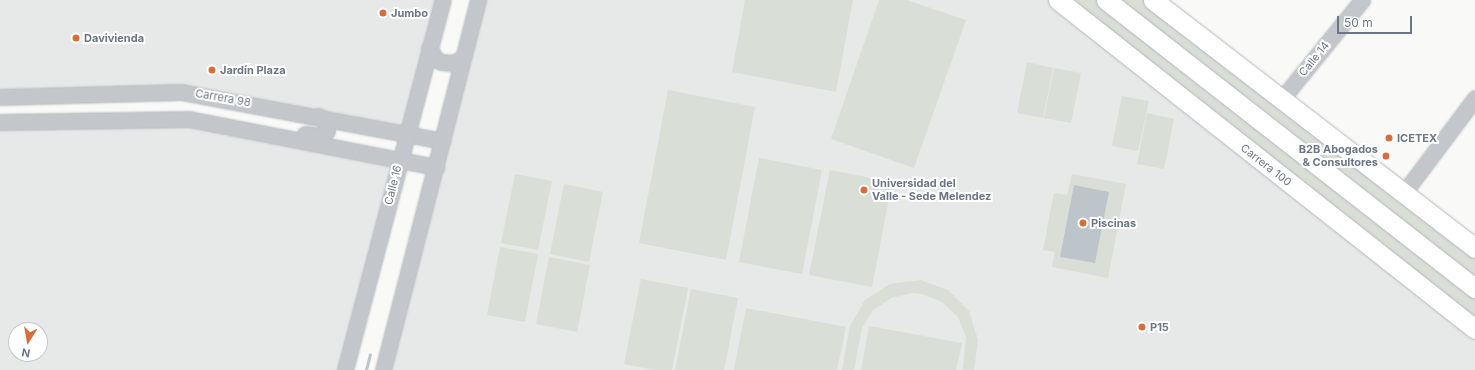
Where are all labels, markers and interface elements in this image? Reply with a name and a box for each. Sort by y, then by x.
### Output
place label: Jumbo [391,6,428,20]
marker: Jumbo [378,8,388,18]
scale bar [1339,8,1414,34]
text: 50 m [1344,15,1373,30]
place label: Davivienda [84,31,144,45]
marker: Davivienda [71,33,81,43]
street label: Calle 14 [1296,39,1332,79]
place label: Jardín Plaza [220,63,286,77]
marker: Jardín Plaza [207,65,217,75]
street label: Carrera 98 [194,87,252,109]
place label: ICETEX [1397,131,1437,145]
marker: ICETEX [1384,133,1394,143]
street label: Carrera 100 [1238,141,1294,189]
place label: B2B Abogados & Consultores [1299,143,1378,169]
marker: B2B Abogados & Consultores [1381,151,1391,161]
street label: Calle 16 [382,164,404,206]
place label: Universidad del Valle - Sede Melendez [872,177,991,203]
marker: Universidad del Valle - Sede Melendez [859,185,869,195]
place label: Piscinas [1091,216,1136,230]
marker: Piscinas [1078,218,1088,228]
place label: P15 [1150,320,1169,334]
north arrow [8,322,48,362]
marker: P15 [1137,322,1147,332]
text: N [20,345,31,360]

